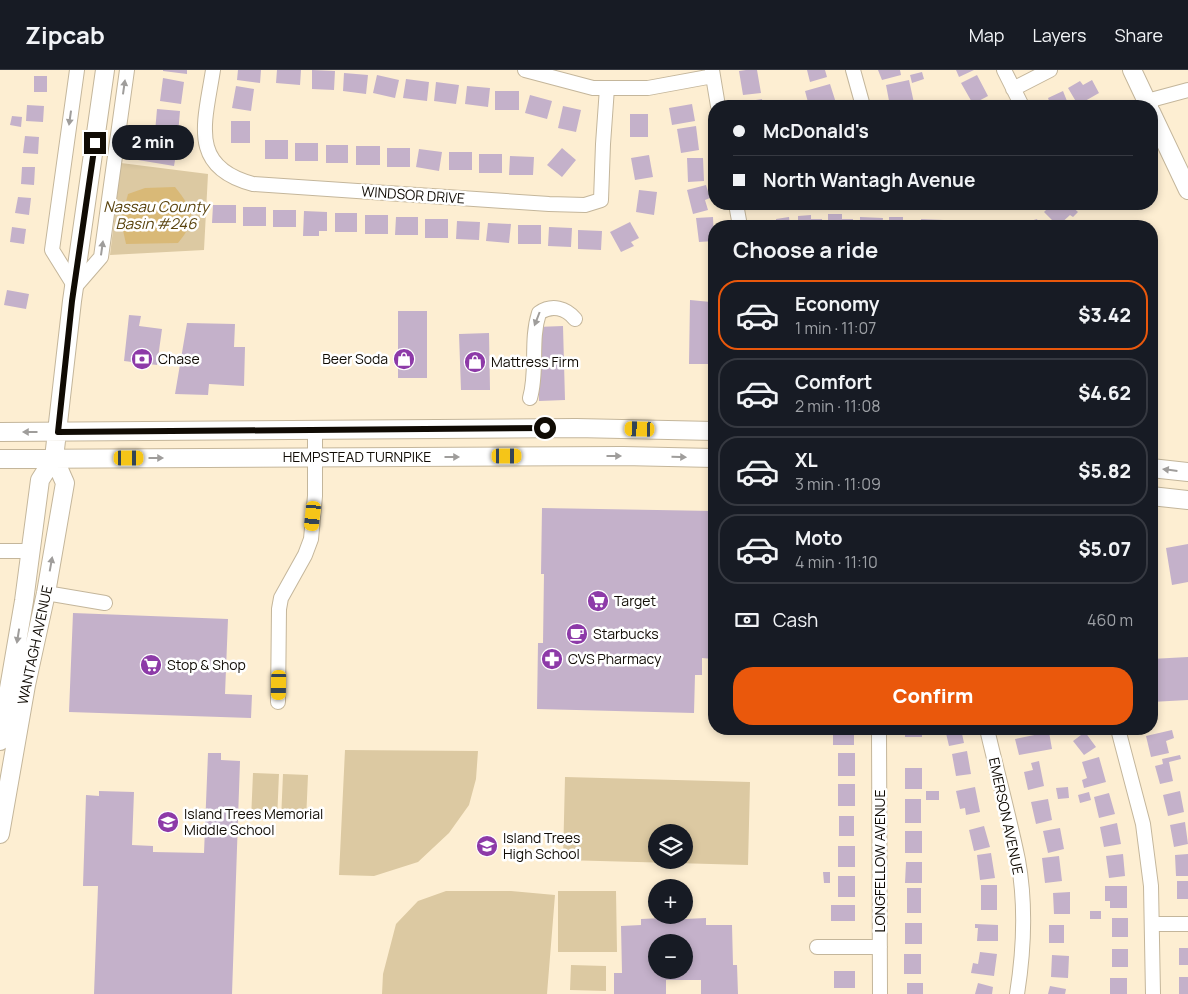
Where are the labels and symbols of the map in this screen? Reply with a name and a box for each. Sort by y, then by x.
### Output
one-way arrow [121,79,129,95]
one-way arrow [66,111,74,127]
callout: 2 min [112,126,195,160]
route end [84,132,106,154]
street label: WINDSOR DRIVE [361,181,465,208]
water label: Nassau County Basin #246 [103,196,211,234]
one-way arrow [98,240,106,256]
one-way arrow [533,312,541,327]
bank icon: Chase [130,347,154,371]
shop icon: Beer Soda [392,347,416,371]
place label: Chase [158,349,200,368]
place label: Beer Soda [322,349,388,368]
shop icon: Mattress Firm [463,350,487,374]
place label: Mattress Firm [491,352,579,371]
route start [534,417,556,439]
car [624,421,655,437]
one-way arrow [22,428,38,436]
street label: HEMPSTEAD TURNPIKE [283,447,431,466]
car [492,449,522,464]
car [114,451,144,466]
one-way arrow [444,452,460,460]
one-way arrow [607,452,623,460]
one-way arrow [671,453,687,461]
one-way arrow [148,454,164,462]
one-way arrow [1161,466,1177,474]
car [303,500,322,532]
one-way arrow [47,556,55,572]
street label: WANTAGH AVENUE [13,584,56,706]
supermarket icon: Target [586,589,610,613]
place label: Target [614,591,656,610]
cafe icon: Starbucks [565,622,589,646]
place label: Starbucks [593,624,659,643]
one-way arrow [14,629,22,645]
pharmacy icon: CVS Pharmacy [540,647,564,671]
place label: CVS Pharmacy [568,649,662,668]
supermarket icon: Stop & Shop [139,653,163,677]
place label: Stop & Shop [167,655,246,674]
car [271,670,286,700]
street label: EMERSON AVENUE [985,756,1028,876]
street label: LONGFELLOW AVENUE [870,790,889,932]
place label: Island Trees Memorial Middle School [184,804,323,839]
school or university icon: Island Trees Memorial Middle School [156,810,180,834]
place label: Island Trees High School [503,828,580,863]
school or university icon: Island Trees High School [475,834,499,858]

